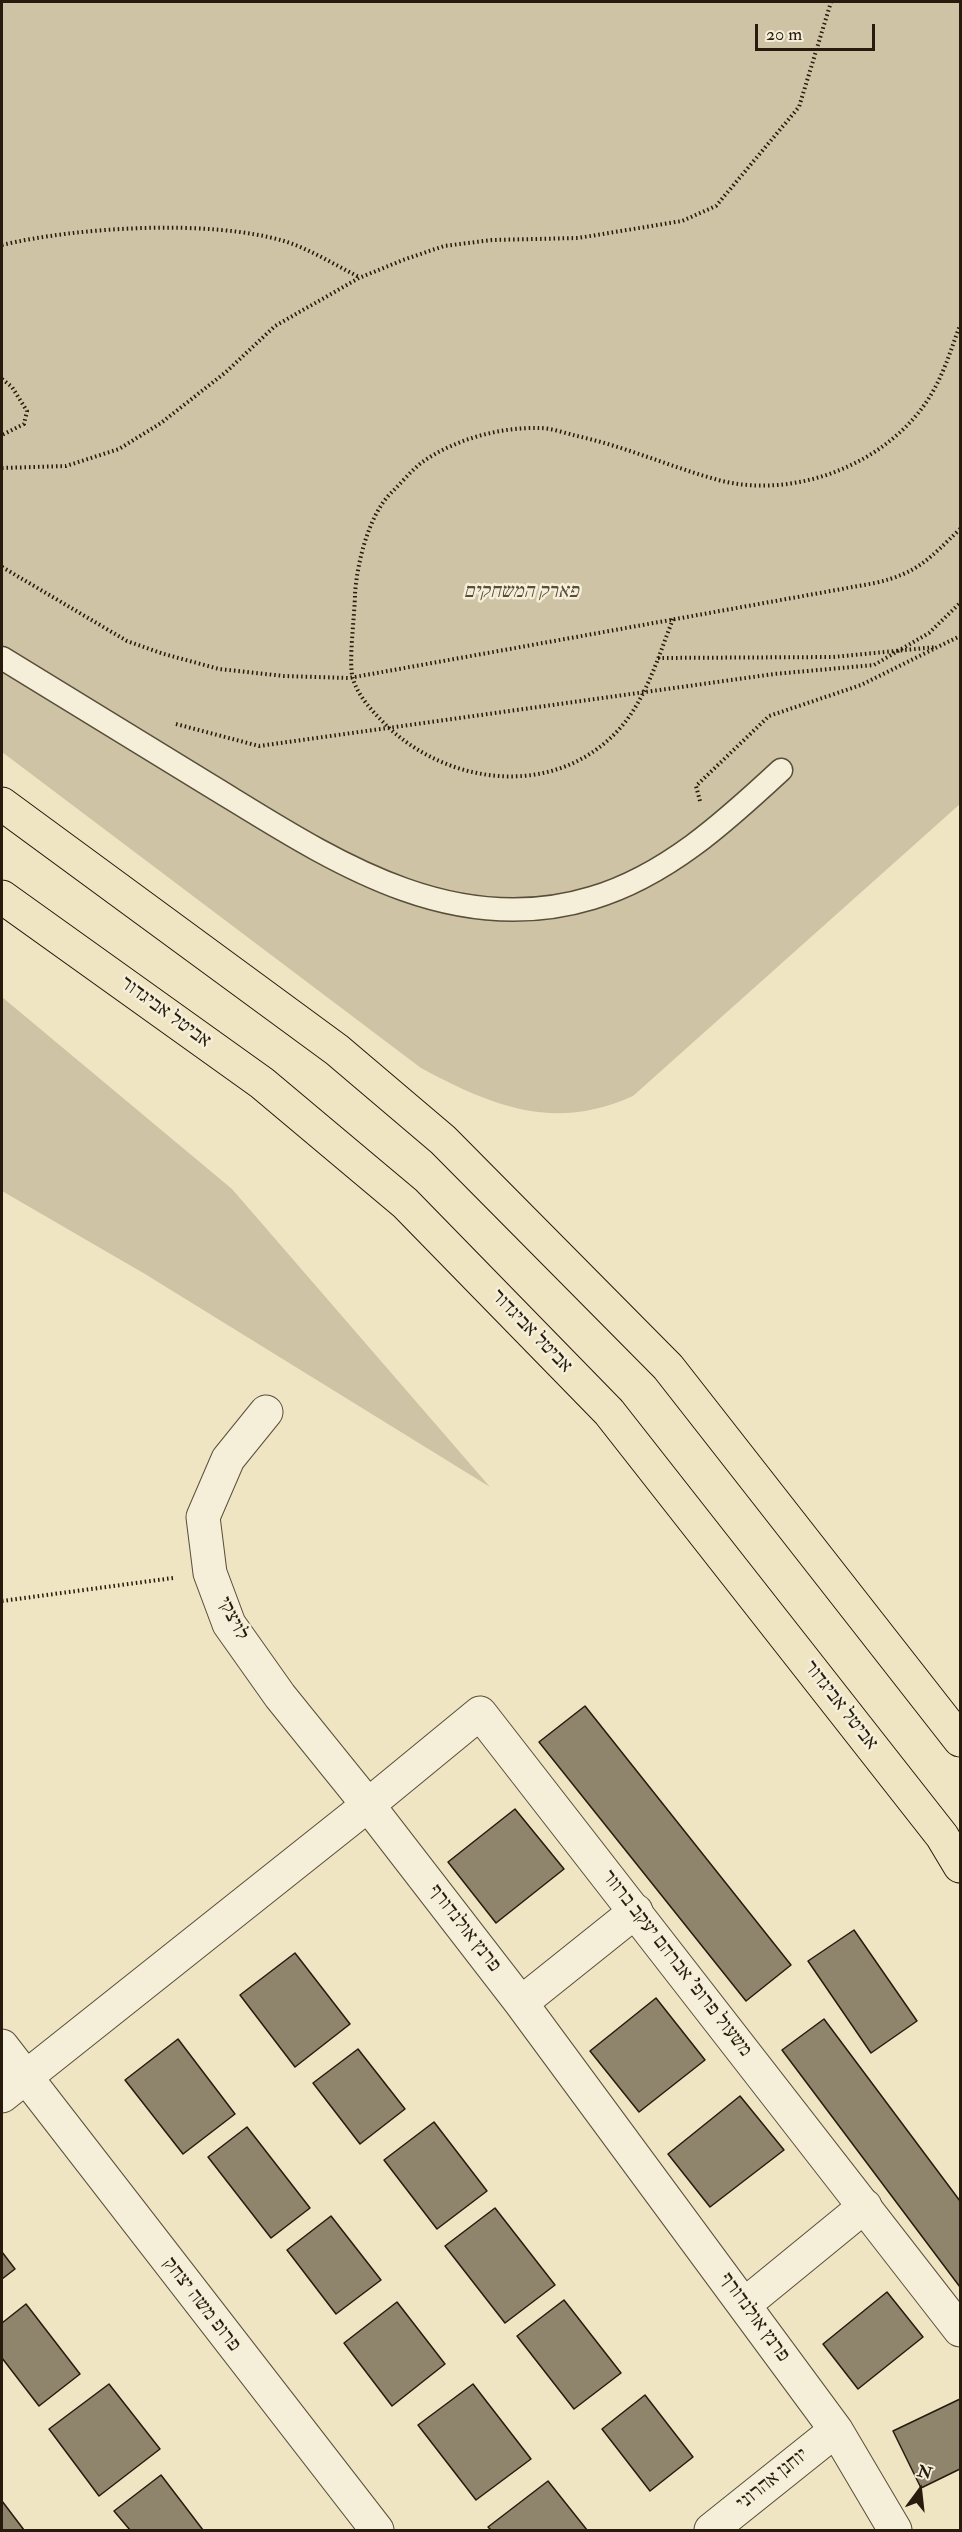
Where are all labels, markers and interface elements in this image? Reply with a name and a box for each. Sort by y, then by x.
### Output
scale bar [758,12,878,50]
text: 20 m [766,23,802,46]
park label: פארק המשחקים [463,581,579,605]
street label: אביטל אביגדור [115,972,215,1054]
street label: אביטל אביגדור [485,1285,577,1379]
street label: לויצקי [211,1593,253,1645]
street label: אביטל אביגדור [798,1657,882,1755]
street label: משעול פרופ' אברהם יעקב ברוור [596,1866,756,2062]
street label: פרנץ אולנדורף [422,1880,506,1978]
street label: פרופ משה יצחק [157,2253,245,2357]
street label: פרנץ אולנדורף [714,2269,794,2367]
street label: יוחנן אהרוני [732,2444,814,2516]
north arrow [890,2460,950,2520]
text: N [915,2461,934,2484]

